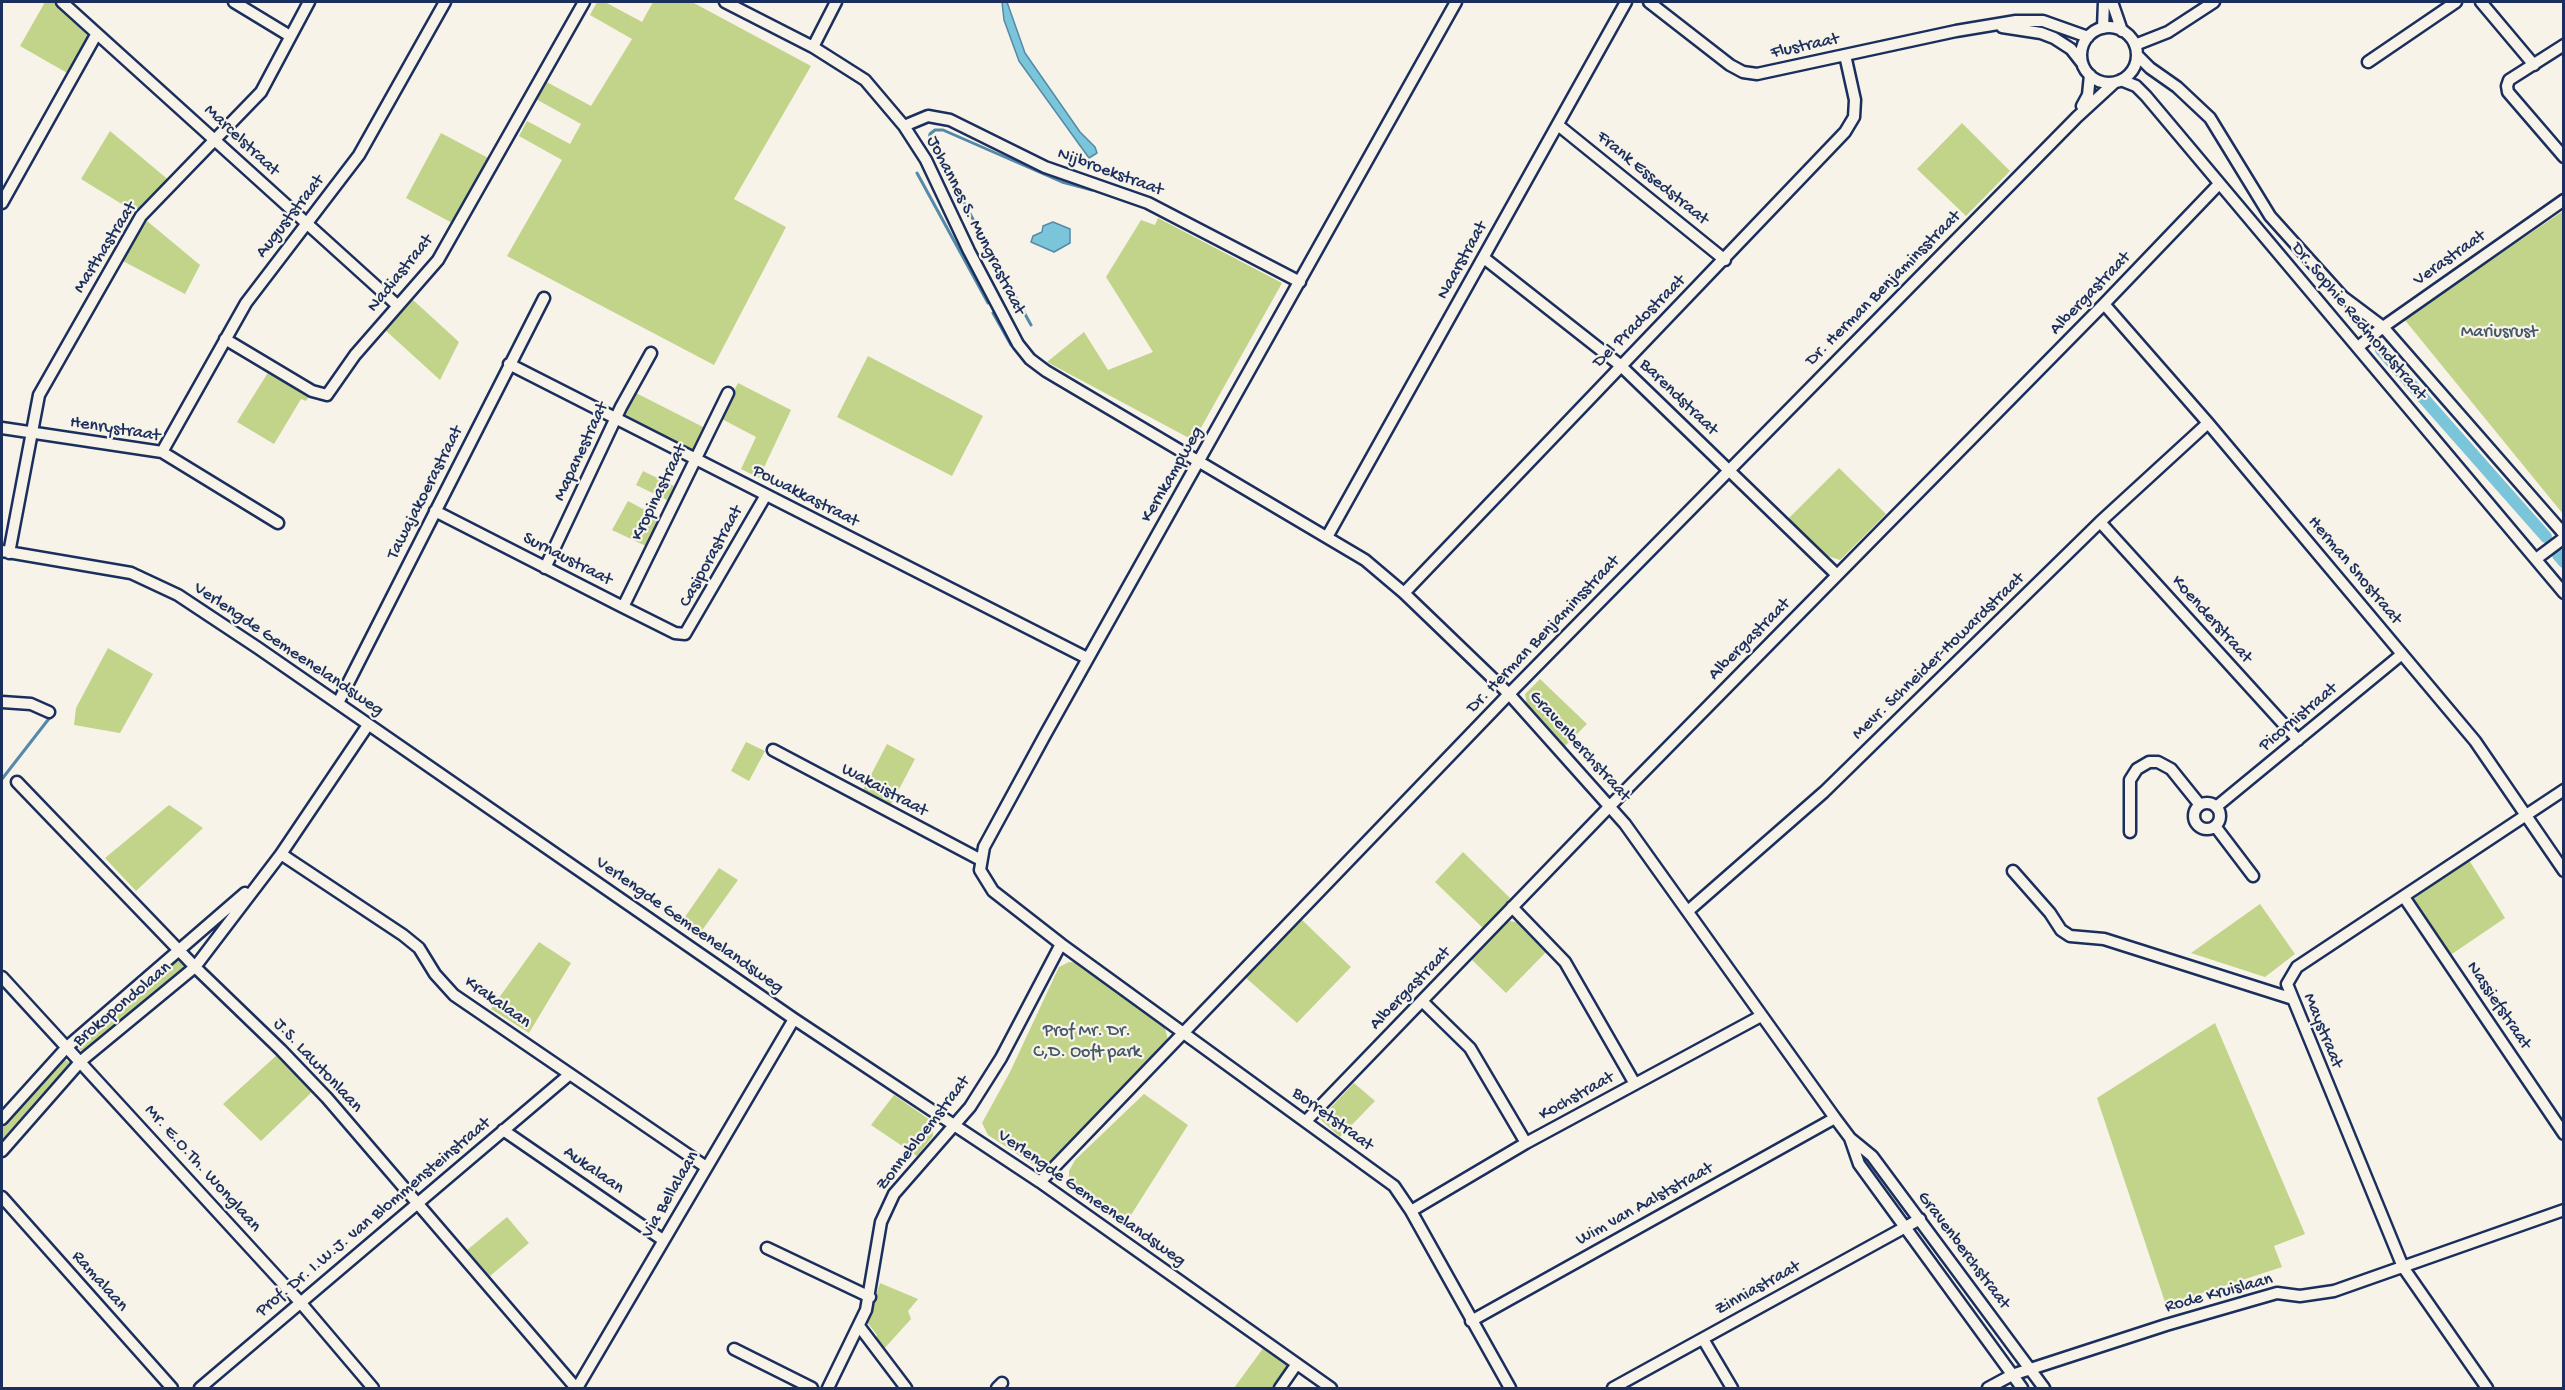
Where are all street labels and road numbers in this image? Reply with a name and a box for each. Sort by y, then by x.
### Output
street label: Flustraat [1769,29,1841,65]
street label: Marcelstraat [199,100,283,182]
street label: Frank Essedstraat [1591,127,1713,231]
street label: Johannes S. Mungrastraat [920,133,1030,319]
street label: Nijbroekstraat [1054,144,1166,202]
street label: Auguststraat [252,171,330,263]
street label: Marthastraat [69,198,143,298]
street label: Dr. Herman Benjaminsstraat [1802,207,1966,371]
street label: Naarstraat [1433,218,1493,304]
street label: Verastraat [2410,226,2490,292]
street label: Nadiastraat [363,231,439,317]
street label: Dr. Sophie Redmondstraat [2285,239,2431,405]
street label: Albergastraat [2046,248,2136,340]
street label: Del Pradostraat [1589,271,1691,373]
street label: Barendstraat [1634,355,1722,441]
street label: Mapanestraat [550,399,614,505]
street label: Henrystraat [68,412,162,448]
street label: Tawajakoerastraat [383,423,469,563]
street label: Kernkampweg [1137,423,1209,527]
street label: Kropinastraat [627,441,693,545]
street label: Powakkastraat [748,461,862,533]
street label: Casiporastraat [675,503,749,611]
street label: Herman Snostraat [2302,512,2406,630]
street label: Surnaustraat [519,528,615,592]
street label: Dr. Herman Benjaminsstraat [1463,551,1625,719]
street label: Mevr. Schneider-Howardstraat [1848,569,2030,745]
street label: Koenderstraat [2166,572,2256,668]
street label: Verlengde Gemeenelandsweg [189,578,387,722]
street label: Albergastraat [1704,594,1796,686]
street label: Picornistraat [2255,679,2343,757]
street label: Gravenberchstraat [1523,687,1635,807]
street label: Wakaistraat [837,759,931,823]
street label: Verlengde Gemeenelandsweg [591,853,787,999]
street label: Albergastraat [1366,943,1456,1035]
street label: Brokopondolaan [70,958,176,1052]
street label: Nassiefstraat [2461,958,2535,1054]
street label: Krakalaan [459,972,535,1034]
street label: Maystraat [2297,990,2347,1072]
street label: J.S. Lawtonlaan [268,1014,366,1118]
street label: Kochstraat [1536,1068,1618,1126]
street label: Zonnebloemstraat [872,1072,976,1196]
street label: Borretstraat [1287,1083,1377,1157]
street label: Mr. E.O.Th. Wonglaan [139,1101,265,1237]
street label: Prof. Dr. I.W.J. van Blommensteinstraat [252,1113,496,1323]
street label: Verlengde Gemeenelandsweg [993,1126,1189,1272]
street label: Aukalaan [558,1142,628,1200]
street label: Via Bellalaan [637,1148,705,1242]
street label: Wim van Aalststraat [1573,1158,1717,1252]
street label: Gravenberchstraat [1912,1188,2014,1314]
street label: Ramalaan [66,1247,132,1317]
street label: Zinniastraat [1712,1257,1804,1321]
street label: Rode Kruislaan [2163,1269,2275,1319]

